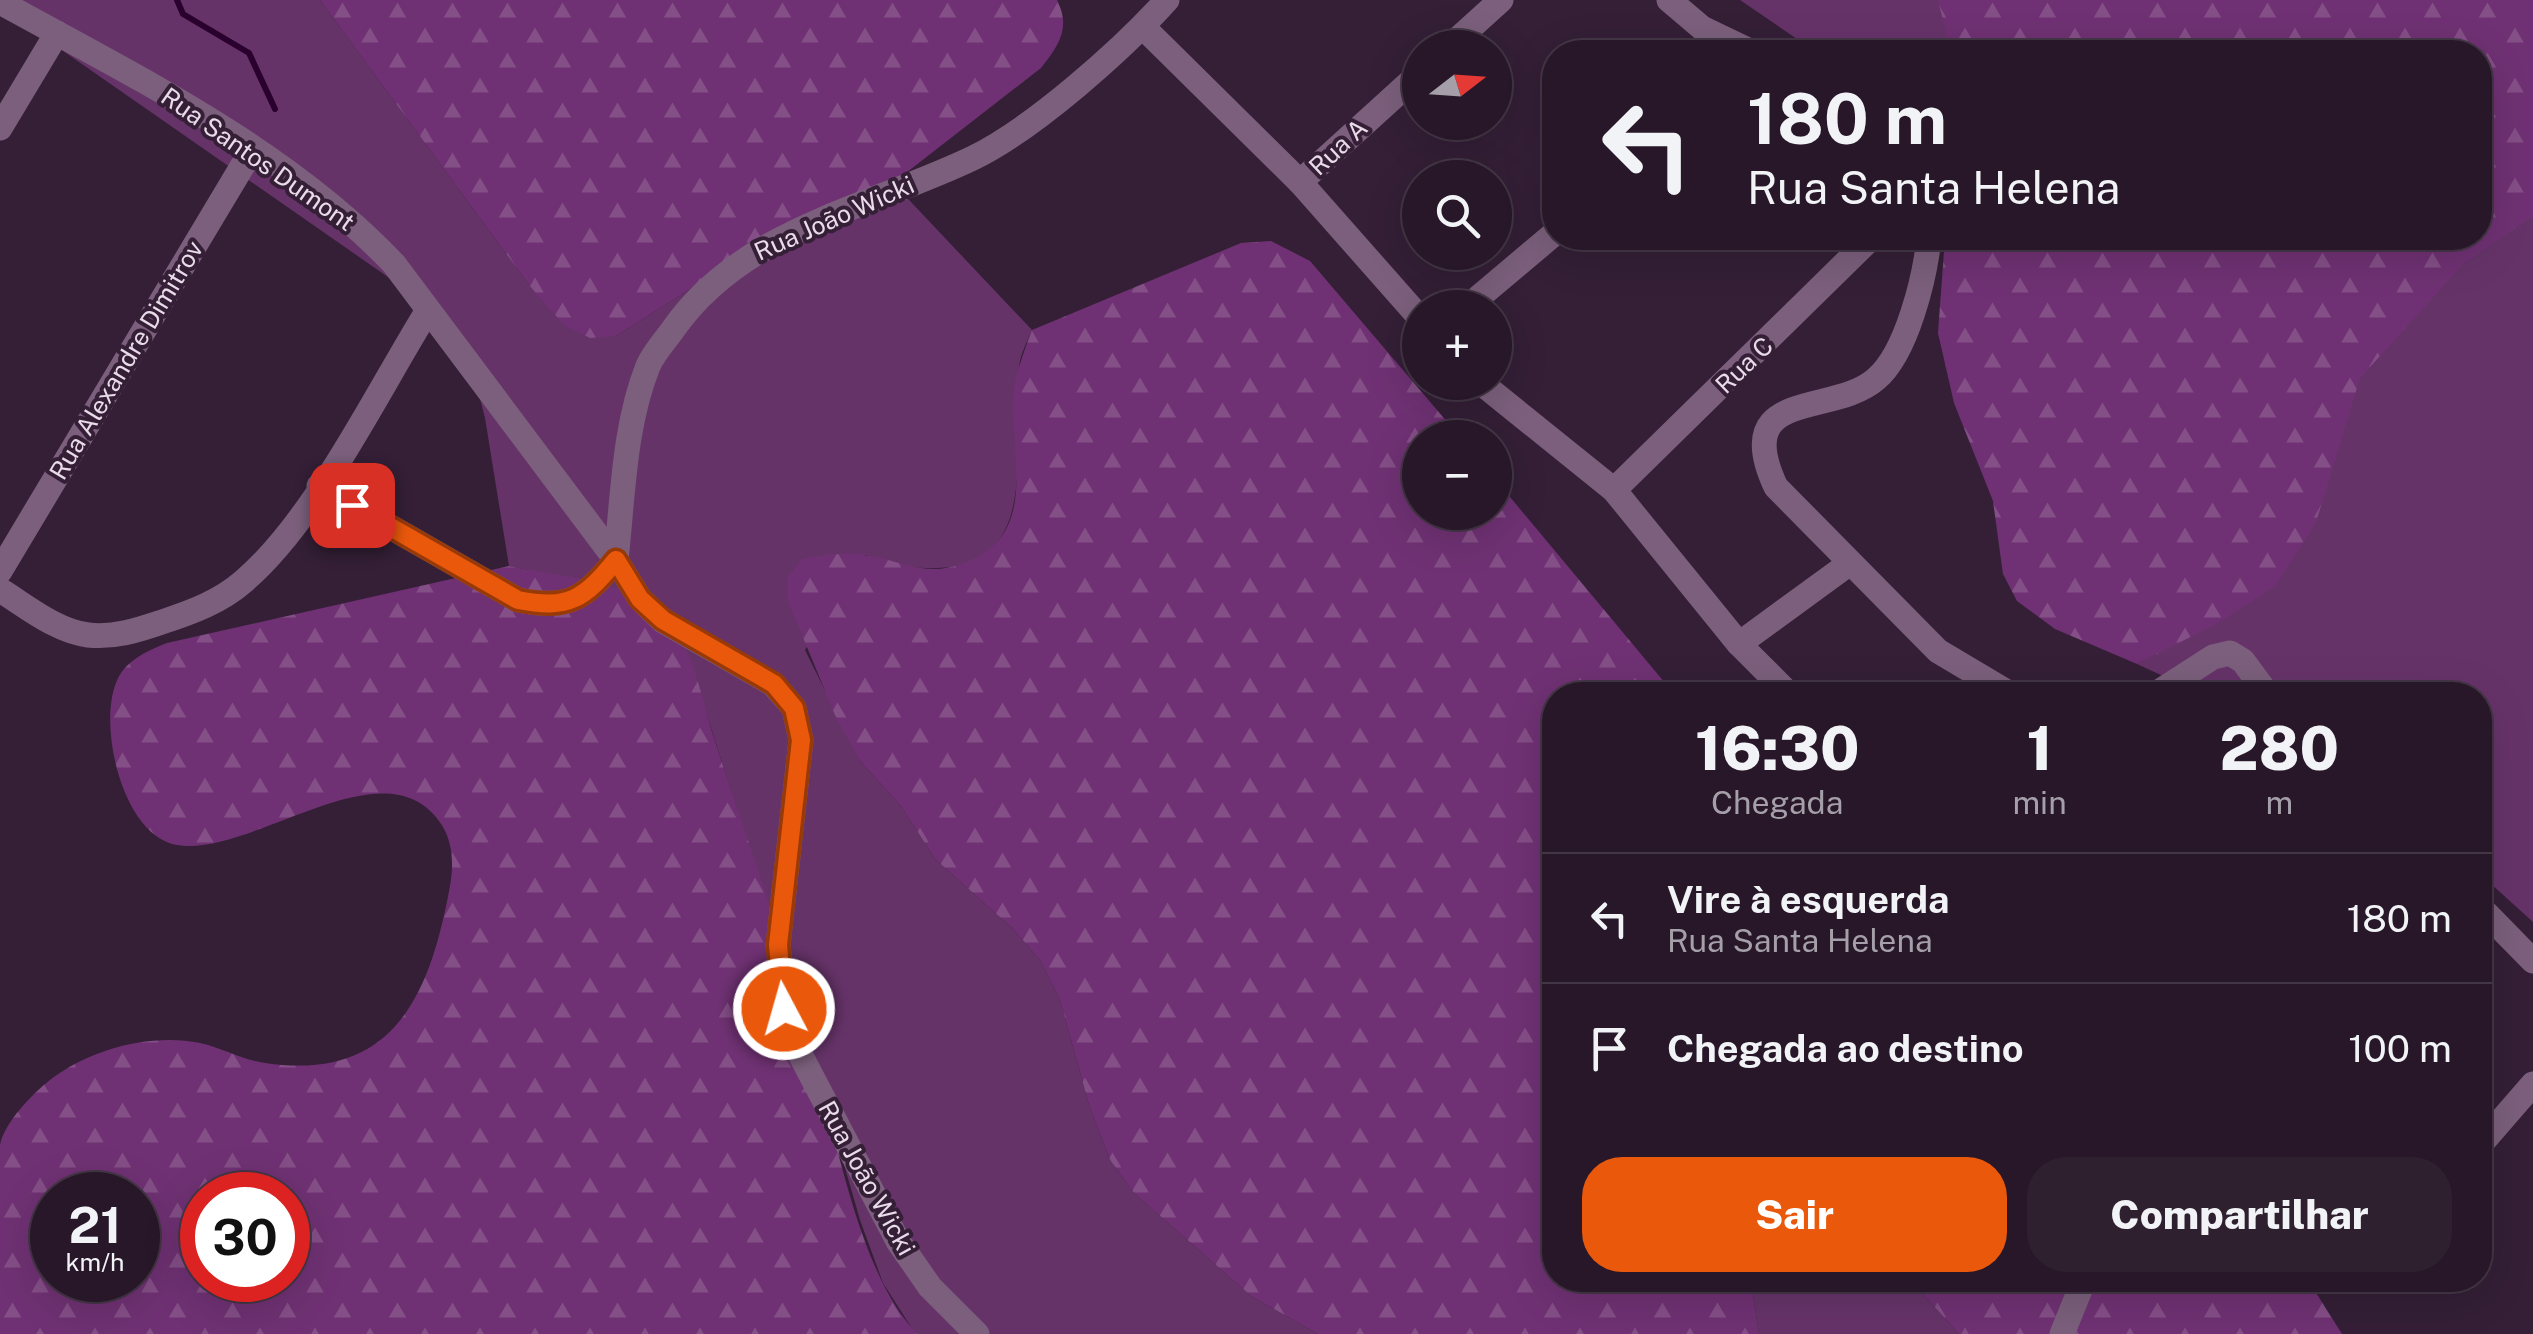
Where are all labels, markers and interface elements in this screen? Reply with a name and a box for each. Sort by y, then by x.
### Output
north arrow [1402,30,1512,140]
map controls [1402,30,1512,530]
text: 180 m [1747,77,1947,160]
icon: left [1582,80,1712,210]
street label: Rua Santos Dumont [156,81,360,237]
street label: Rua A [1303,113,1373,181]
button: search [1402,160,1512,270]
text: Rua Santa Helena [1747,161,2121,214]
street label: Rua João Wicki [749,169,919,267]
street label: Rua Alexandre Dimitrov [43,235,209,485]
button: + [1402,290,1512,400]
street label: Rua C [1709,330,1779,400]
button: − [1402,420,1512,530]
pin [310,463,395,548]
icon: arrive [325,478,380,533]
text: 16:30 [1695,713,1860,784]
text: 1 [2026,713,2053,784]
text: 280 [2220,713,2339,784]
text: Chegada [1711,784,1843,821]
text: min [2012,784,2067,821]
text: m [2265,784,2293,821]
text: Vire à esquerda [1667,877,1950,922]
icon: left [1582,891,1637,946]
text: 180 m [2347,896,2452,941]
text: Rua Santa Helena [1667,922,1933,959]
position arrow [732,957,836,1061]
icon: arrive [1582,1021,1637,1076]
text: Chegada ao destino [1667,1026,2024,1071]
text: 100 m [2348,1026,2452,1071]
street label: Rua João Wicki [812,1096,922,1260]
button: Sair [1582,1157,2007,1272]
button: Compartilhar [2027,1157,2452,1272]
speed limit sign: 30 [180,1172,310,1302]
text: 21 [68,1195,122,1254]
text: km/h [66,1247,124,1277]

